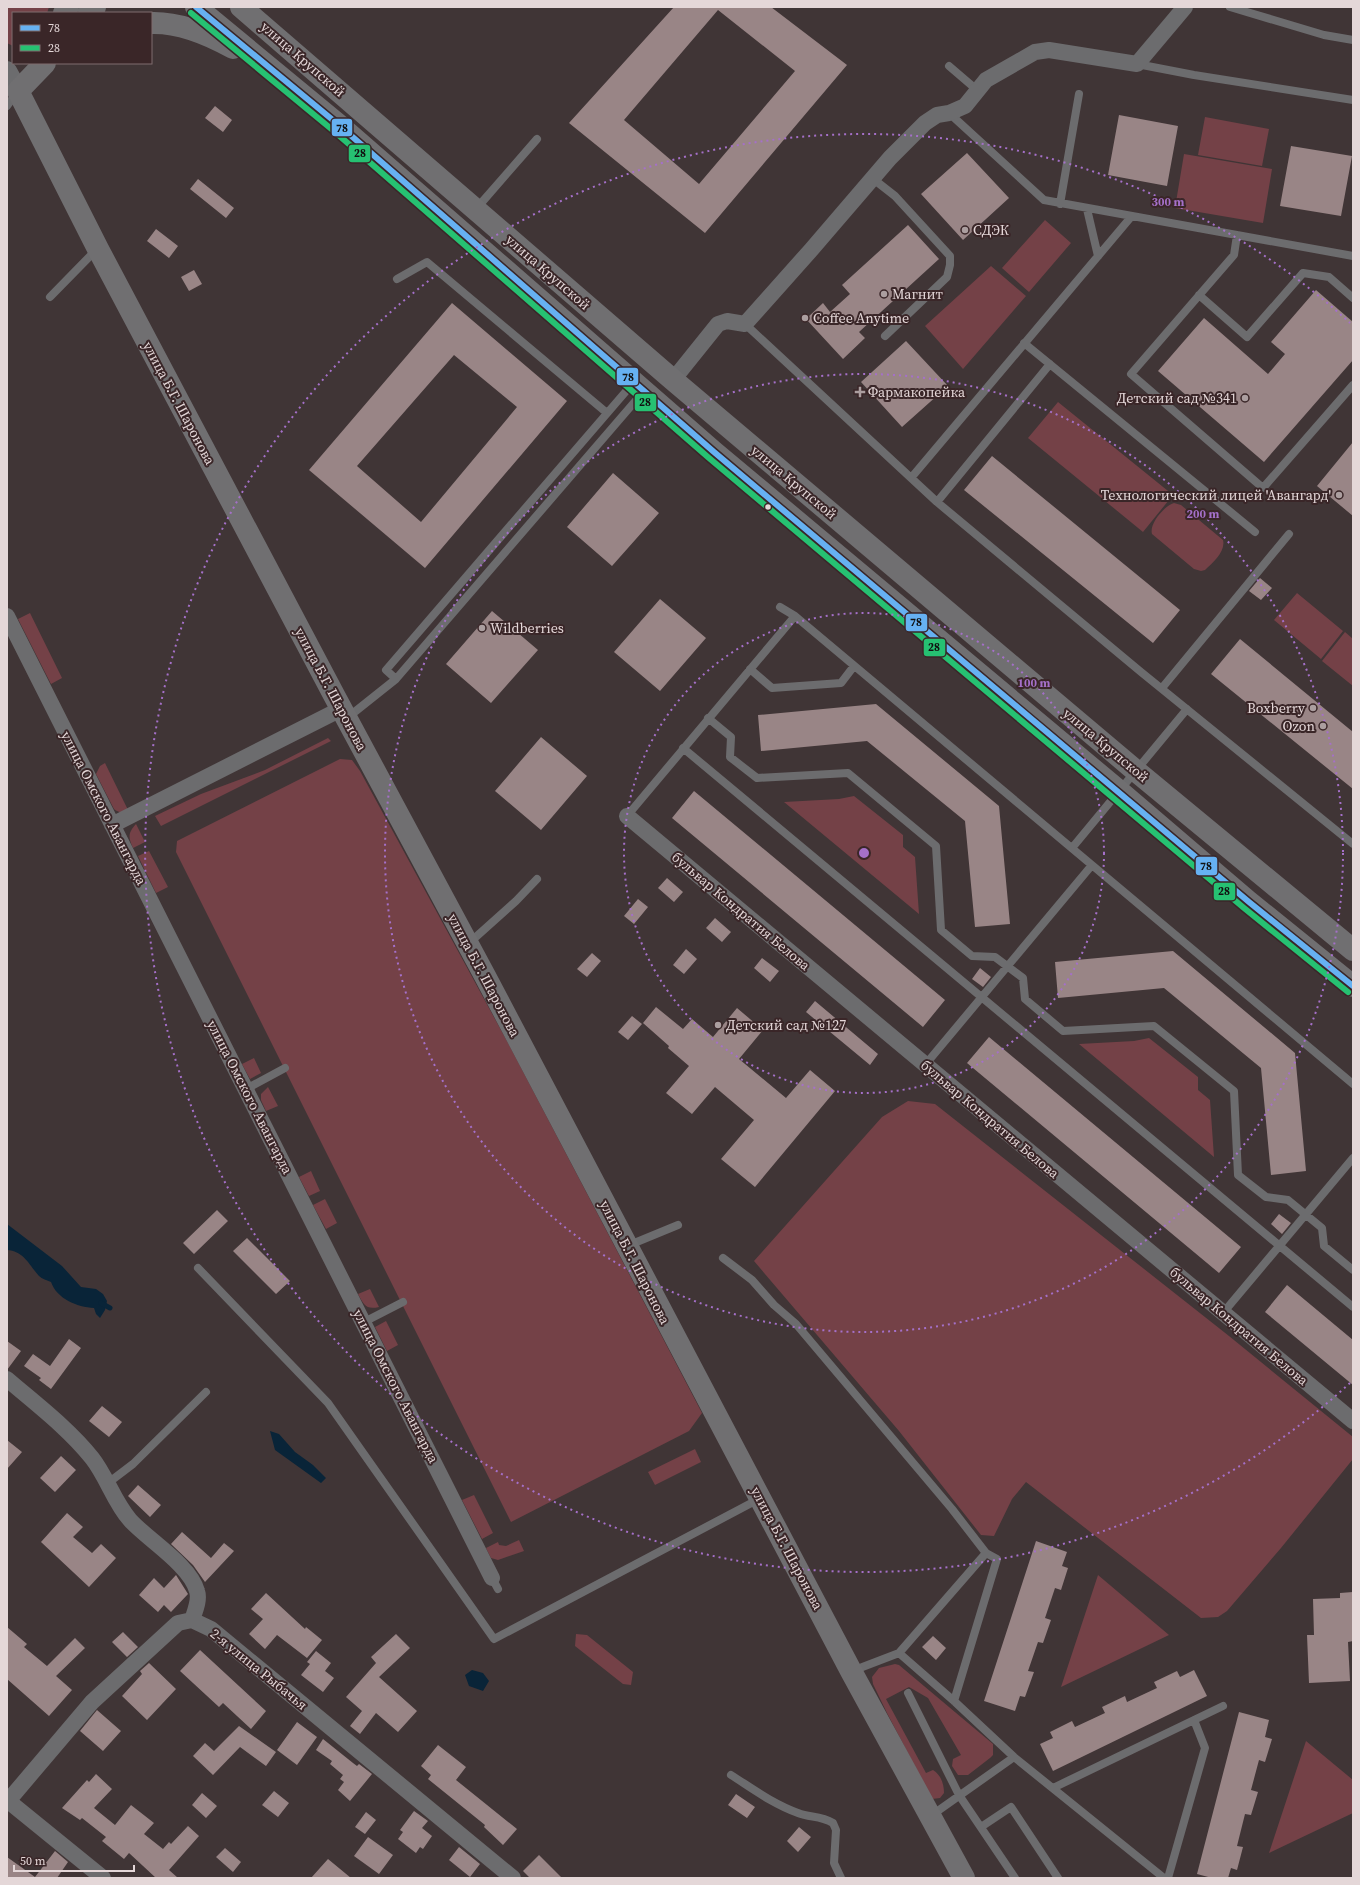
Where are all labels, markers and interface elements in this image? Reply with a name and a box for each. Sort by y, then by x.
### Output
legend [12,12,152,64]
street label: улица Крупской [256,17,350,101]
text: 78 [48,20,60,36]
text: 28 [48,40,60,56]
line badge: 78 [331,118,353,137]
text: 78 [336,121,348,136]
line badge: 28 [348,144,371,163]
text: 28 [354,146,366,161]
text: 300 m [1152,194,1185,210]
place label: СДЭК [973,220,1010,240]
marker: СДЭК [960,225,970,235]
street label: улица Крупской [501,230,595,314]
place label: Магнит [892,284,943,304]
marker: Магнит [879,289,889,299]
place label: Coffee Anytime [813,308,909,328]
marker: Coffee Anytime [800,313,810,323]
street label: улица Б.Г. Шаронова [138,338,220,469]
line badge: 78 [616,367,639,386]
text: 78 [622,370,634,385]
place label: Фармакопейка [868,382,966,402]
marker: Фармакопейка [855,387,865,397]
place label: Детский сад №341 [1117,388,1237,408]
line badge: 28 [634,393,657,412]
marker: Детский сад №341 [1240,393,1250,403]
text: 28 [639,395,651,410]
street label: улица Крупской [747,440,841,524]
place label: Технологический лицей 'Авангард' [1101,485,1331,505]
marker: Технологический лицей 'Авангард' [1334,490,1344,500]
unlabelled marker [763,502,773,512]
text: 200 m [1187,506,1220,522]
line badge: 78 [905,613,928,632]
text: 78 [910,615,922,630]
place label: Wildberries [490,618,564,638]
marker: Wildberries [477,623,487,633]
street label: улица Б.Г. Шаронова [290,624,372,755]
line badge: 28 [923,638,946,657]
text: 28 [928,640,940,655]
text: 100 m [1018,675,1051,691]
place label: Boxberry [1247,698,1306,718]
street label: улица Крупской [1059,703,1153,787]
marker: Boxberry [1308,703,1318,713]
place label: Ozon [1283,716,1316,736]
marker: Ozon [1318,721,1328,731]
street label: улица Омского Авангарда [56,728,152,889]
centre of rings [857,846,871,860]
street label: бульвар Кондратия Белова [667,847,815,976]
line badge: 78 [1195,856,1218,876]
text: 78 [1200,859,1212,874]
line badge: 28 [1213,882,1236,901]
text: 28 [1218,884,1230,899]
street label: улица Б.Г. Шаронова [443,910,525,1041]
place label: Детский сад №127 [726,1015,846,1035]
street label: улица Омского Авангарда [202,1017,298,1178]
marker: Детский сад №127 [713,1020,723,1030]
street label: бульвар Кондратия Белова [916,1055,1064,1184]
street label: улица Б.Г. Шаронова [595,1196,675,1328]
street label: бульвар Кондратия Белова [1165,1262,1313,1391]
street label: улица Омского Авангарда [348,1306,444,1467]
street label: улица Б.Г. Шаронова [746,1483,828,1614]
street label: 2-я улица Рыбачья [206,1624,312,1714]
scale bar [14,1847,134,1873]
text: 50 m [20,1853,46,1869]

